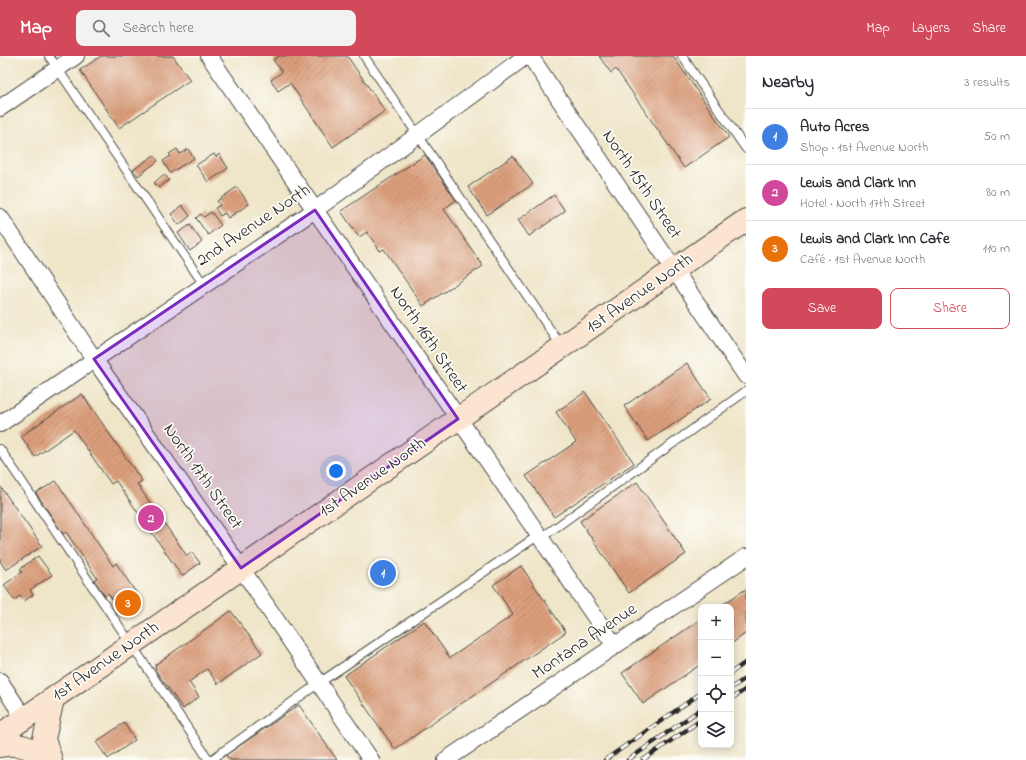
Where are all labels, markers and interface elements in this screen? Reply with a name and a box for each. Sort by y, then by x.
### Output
search box [76,10,356,46]
text: Map [20,15,52,42]
icon: search [90,17,112,39]
text: Search here [122,17,194,39]
text: Map [866,18,890,39]
text: Layers [912,18,950,39]
text: Share [972,18,1006,39]
text: Nearby [762,70,814,95]
text: 3 results [964,73,1010,92]
text: Auto Acres [800,116,869,138]
street label: North 15th Street [595,125,687,245]
text: 1 [773,127,777,146]
text: 50 m [984,127,1010,146]
text: Shop · 1st Avenue North [800,138,928,157]
text: Lewis and Clark Inn [800,172,916,194]
street label: 2nd Avenue North [192,178,316,274]
text: 2 [772,183,778,202]
text: 80 m [986,183,1010,202]
text: Hotel · North 17th Street [800,194,925,213]
text: Lewis and Clark Inn Cafe [800,228,950,250]
text: 3 [772,239,778,258]
text: 110 m [983,239,1010,258]
street label: 1st Avenue North [581,247,699,341]
text: Café · 1st Avenue North [800,250,925,269]
street label: North 16th Street [382,281,474,399]
button: Save [762,288,882,329]
button: Share [890,288,1010,329]
street label: North 17th Street [156,419,248,535]
street label: 1st Avenue North [314,431,432,525]
your location [326,461,346,481]
pin: 2 [138,503,164,533]
pin: 1 [370,558,396,588]
pin: 3 [115,588,141,618]
street label: Montana Avenue [527,597,644,687]
map controls [698,604,734,748]
button: + [698,604,734,640]
street label: 1st Avenue North [47,615,165,709]
button: − [698,640,734,676]
button: locate [698,676,734,712]
button: layers [698,712,734,748]

